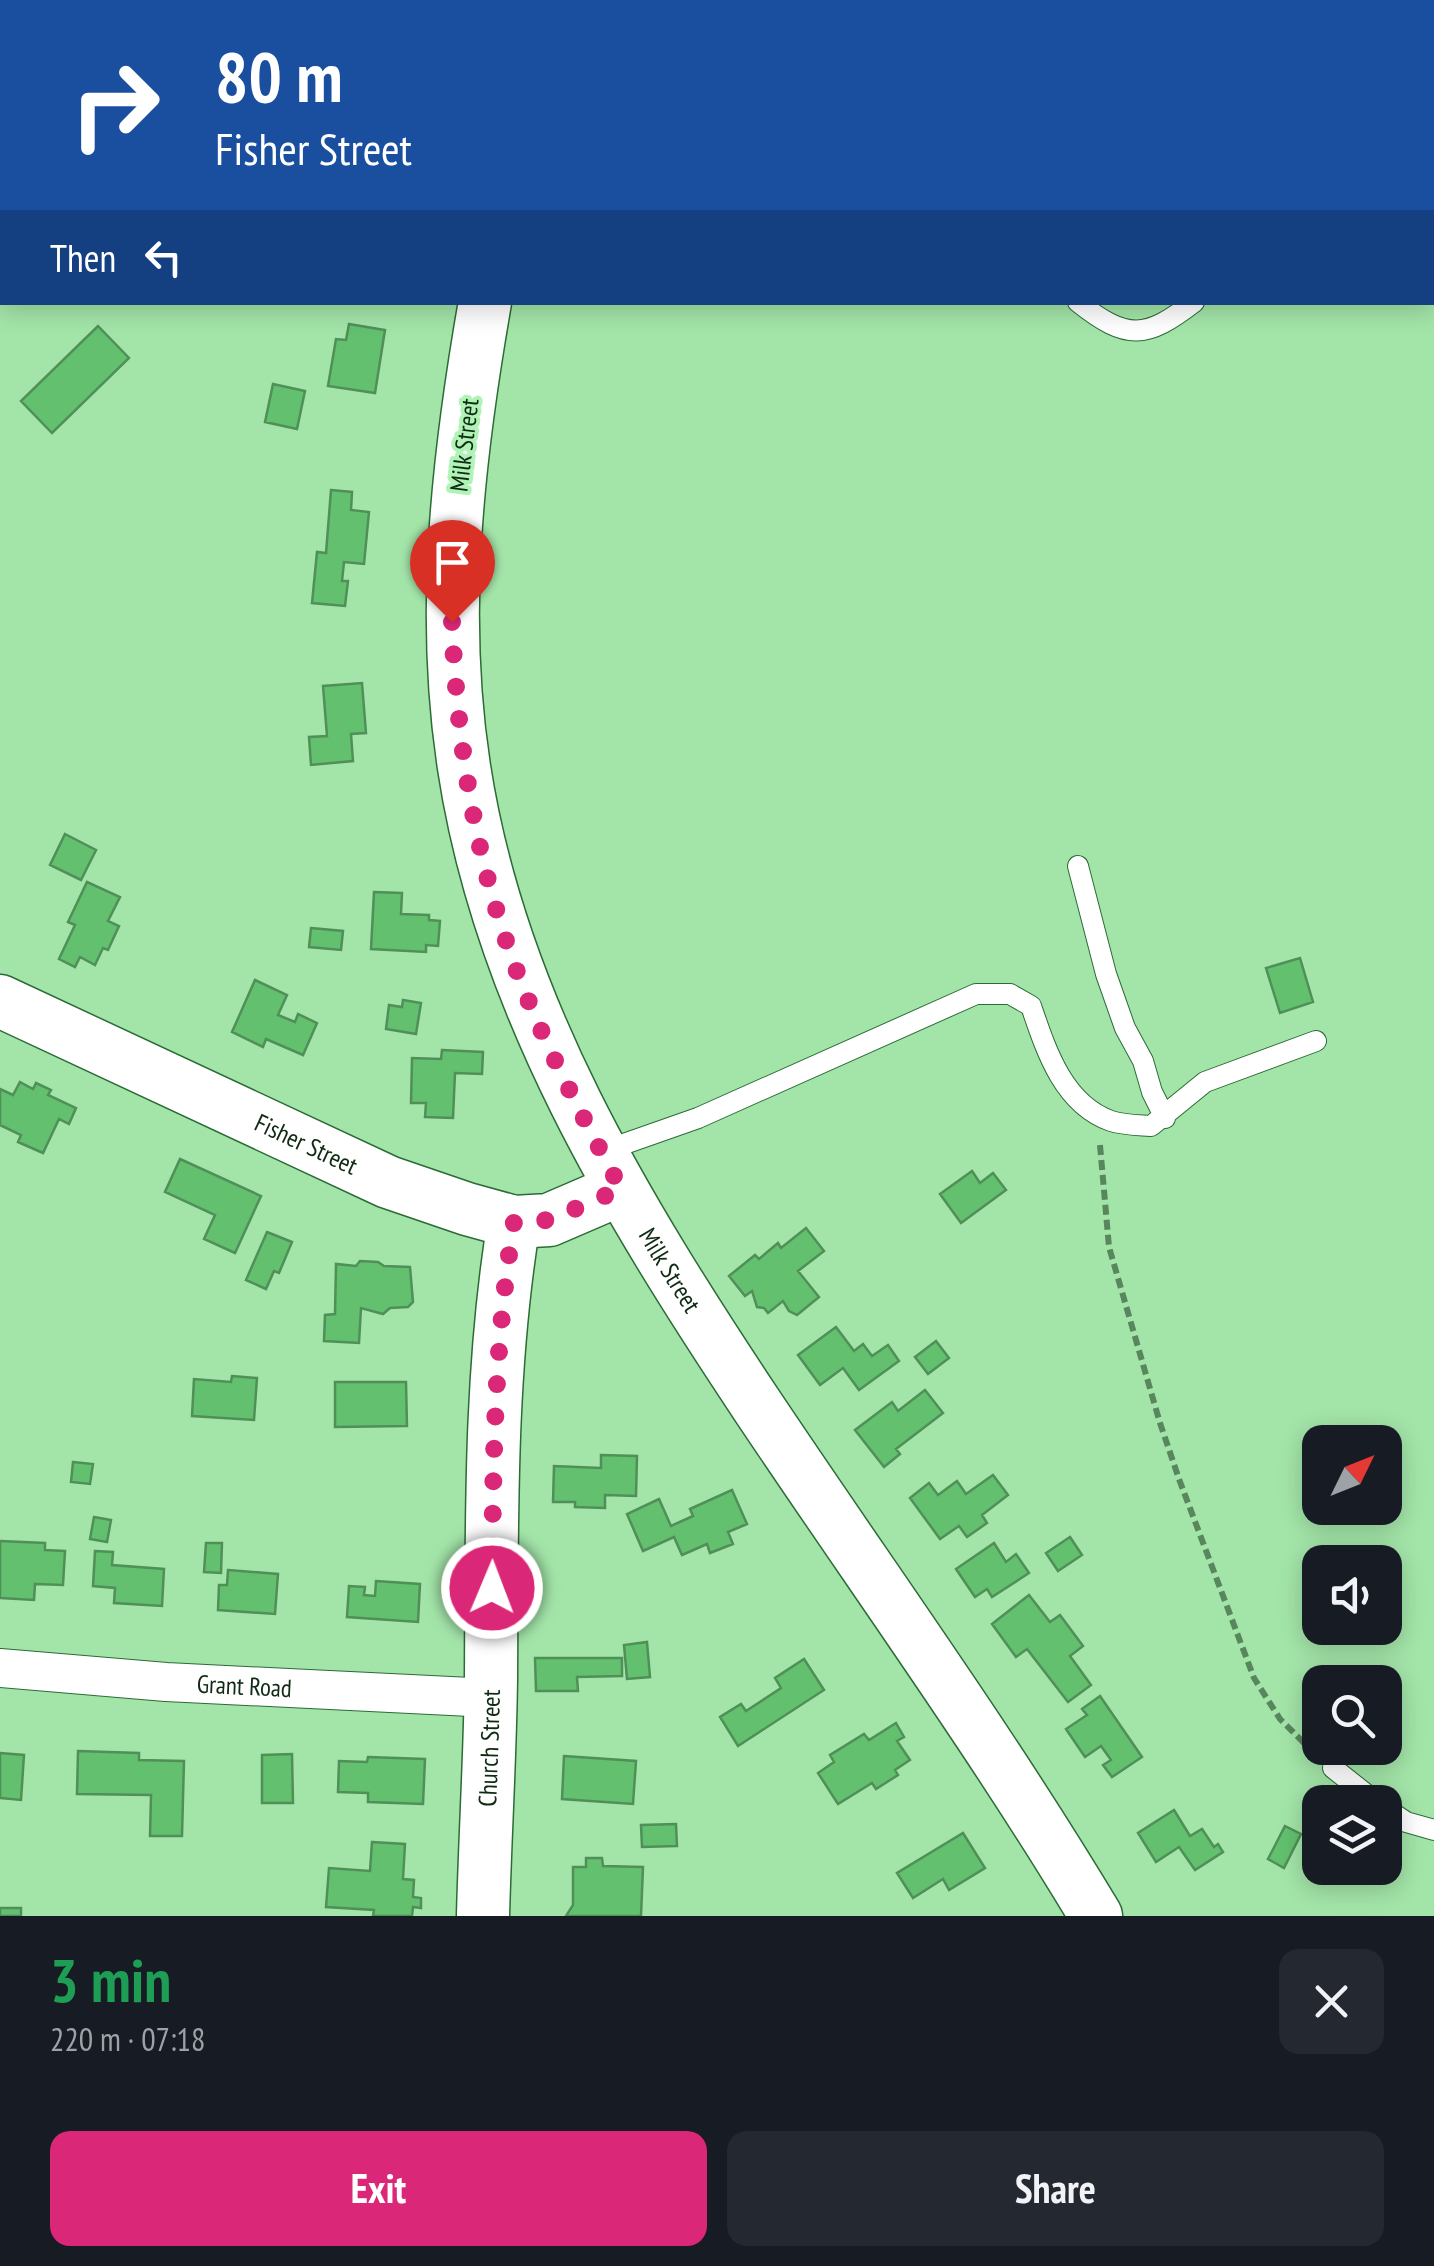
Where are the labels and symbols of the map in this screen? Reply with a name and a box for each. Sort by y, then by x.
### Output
street label: Milk Street [442,397,486,493]
pin [410,520,495,623]
street label: Fisher Street [250,1106,363,1182]
street label: Milk Street [632,1222,708,1318]
north arrow [1302,1425,1402,1525]
position arrow [440,1536,544,1640]
street label: Grant Road [196,1668,293,1704]
street label: Church Street [471,1689,507,1807]

